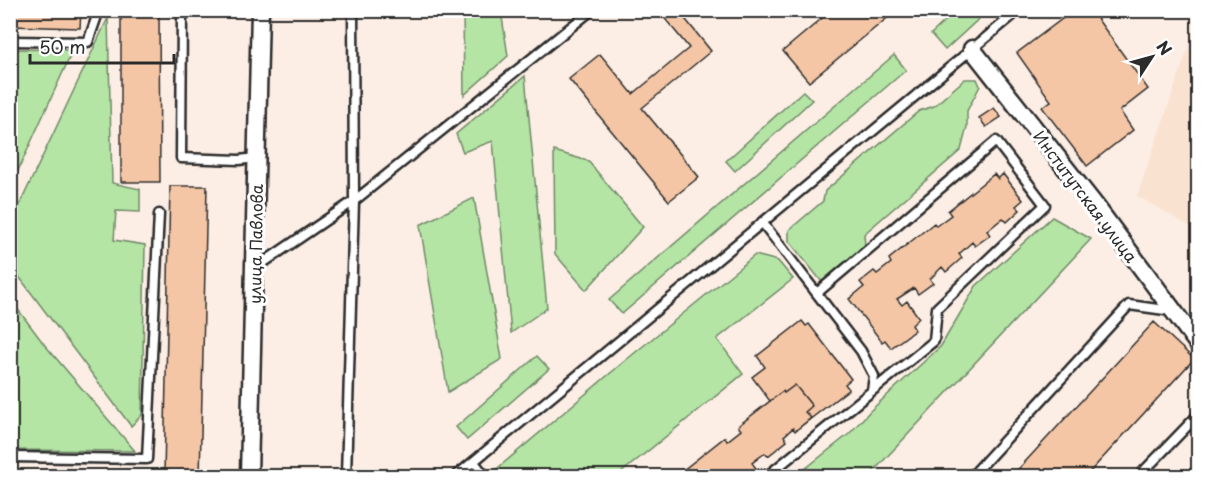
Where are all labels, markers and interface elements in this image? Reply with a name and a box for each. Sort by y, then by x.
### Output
scale bar [30,27,174,65]
north arrow [1122,27,1182,87]
text: 50 m [39,33,86,60]
text: N [1152,35,1178,60]
street label: Институтская улица [1028,125,1144,267]
street label: улица Павлова [242,184,268,304]

